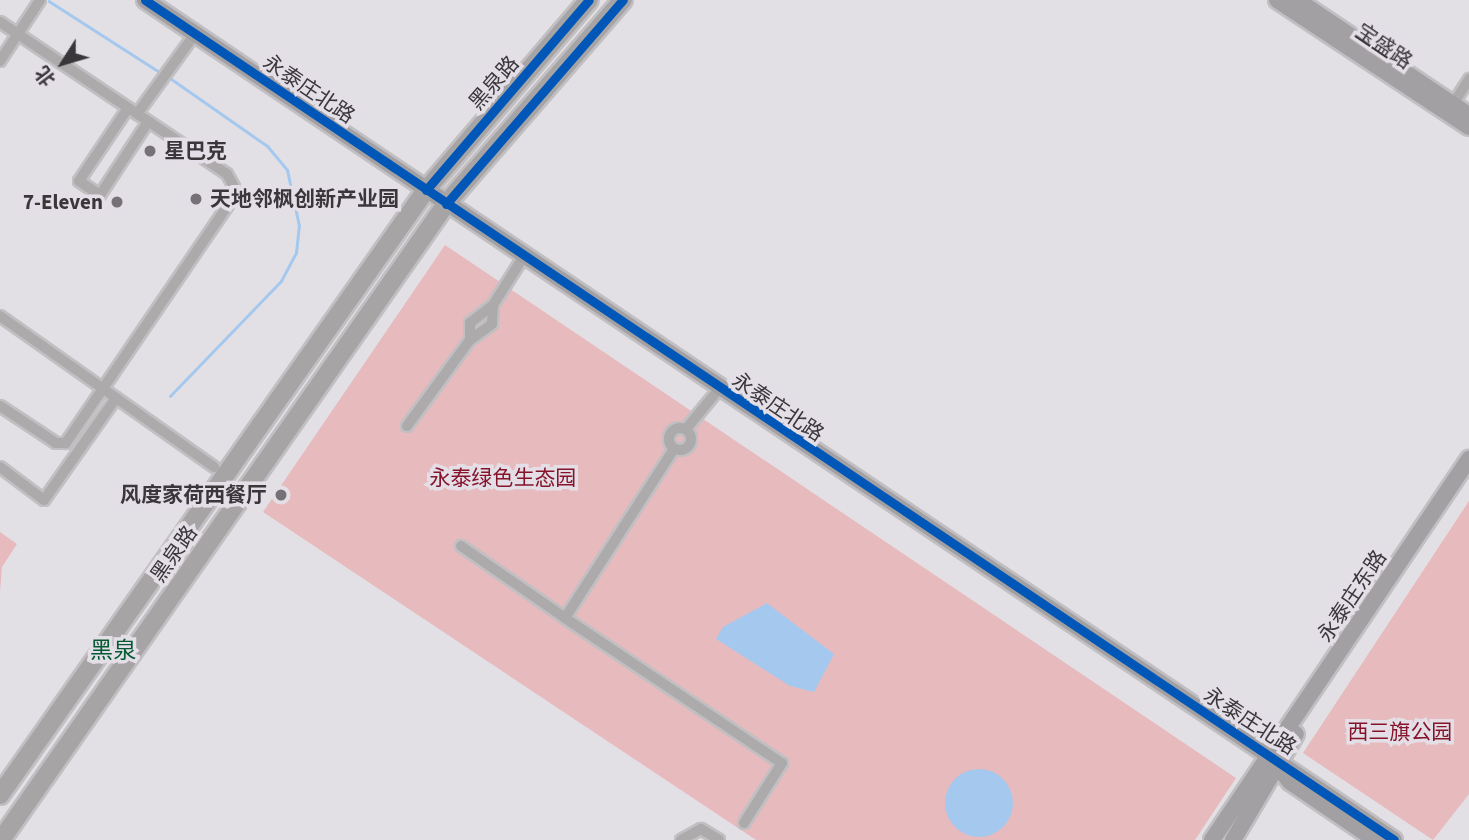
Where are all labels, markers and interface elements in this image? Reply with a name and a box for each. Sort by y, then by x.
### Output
street label: 宝盛路 [1351,18,1417,74]
north arrow [28,28,98,98]
street label: 永泰庄北路 [258,49,360,129]
street label: 黑泉路 [464,51,524,115]
text: 北 [29,60,62,92]
place label: 星巴克 [164,138,227,164]
marker: 星巴克 [142,143,158,159]
place label: 天地邻枫创新产业园 [210,186,399,212]
place label: 7-Eleven [23,189,103,215]
marker: 天地邻枫创新产业园 [188,191,204,207]
marker: 7-Eleven [109,194,125,210]
street label: 永泰庄北路 [727,367,829,447]
park label: 永泰绿色生态园 [430,465,576,491]
place label: 风度家荷西餐厅 [120,482,267,508]
marker: 风度家荷西餐厅 [273,487,289,503]
street label: 黑泉路 [146,521,202,587]
street label: 永泰庄东路 [1312,545,1392,647]
district label: 黑泉 [90,637,136,665]
street label: 永泰庄北路 [1199,682,1301,760]
park label: 西三旗公园 [1348,719,1452,745]

